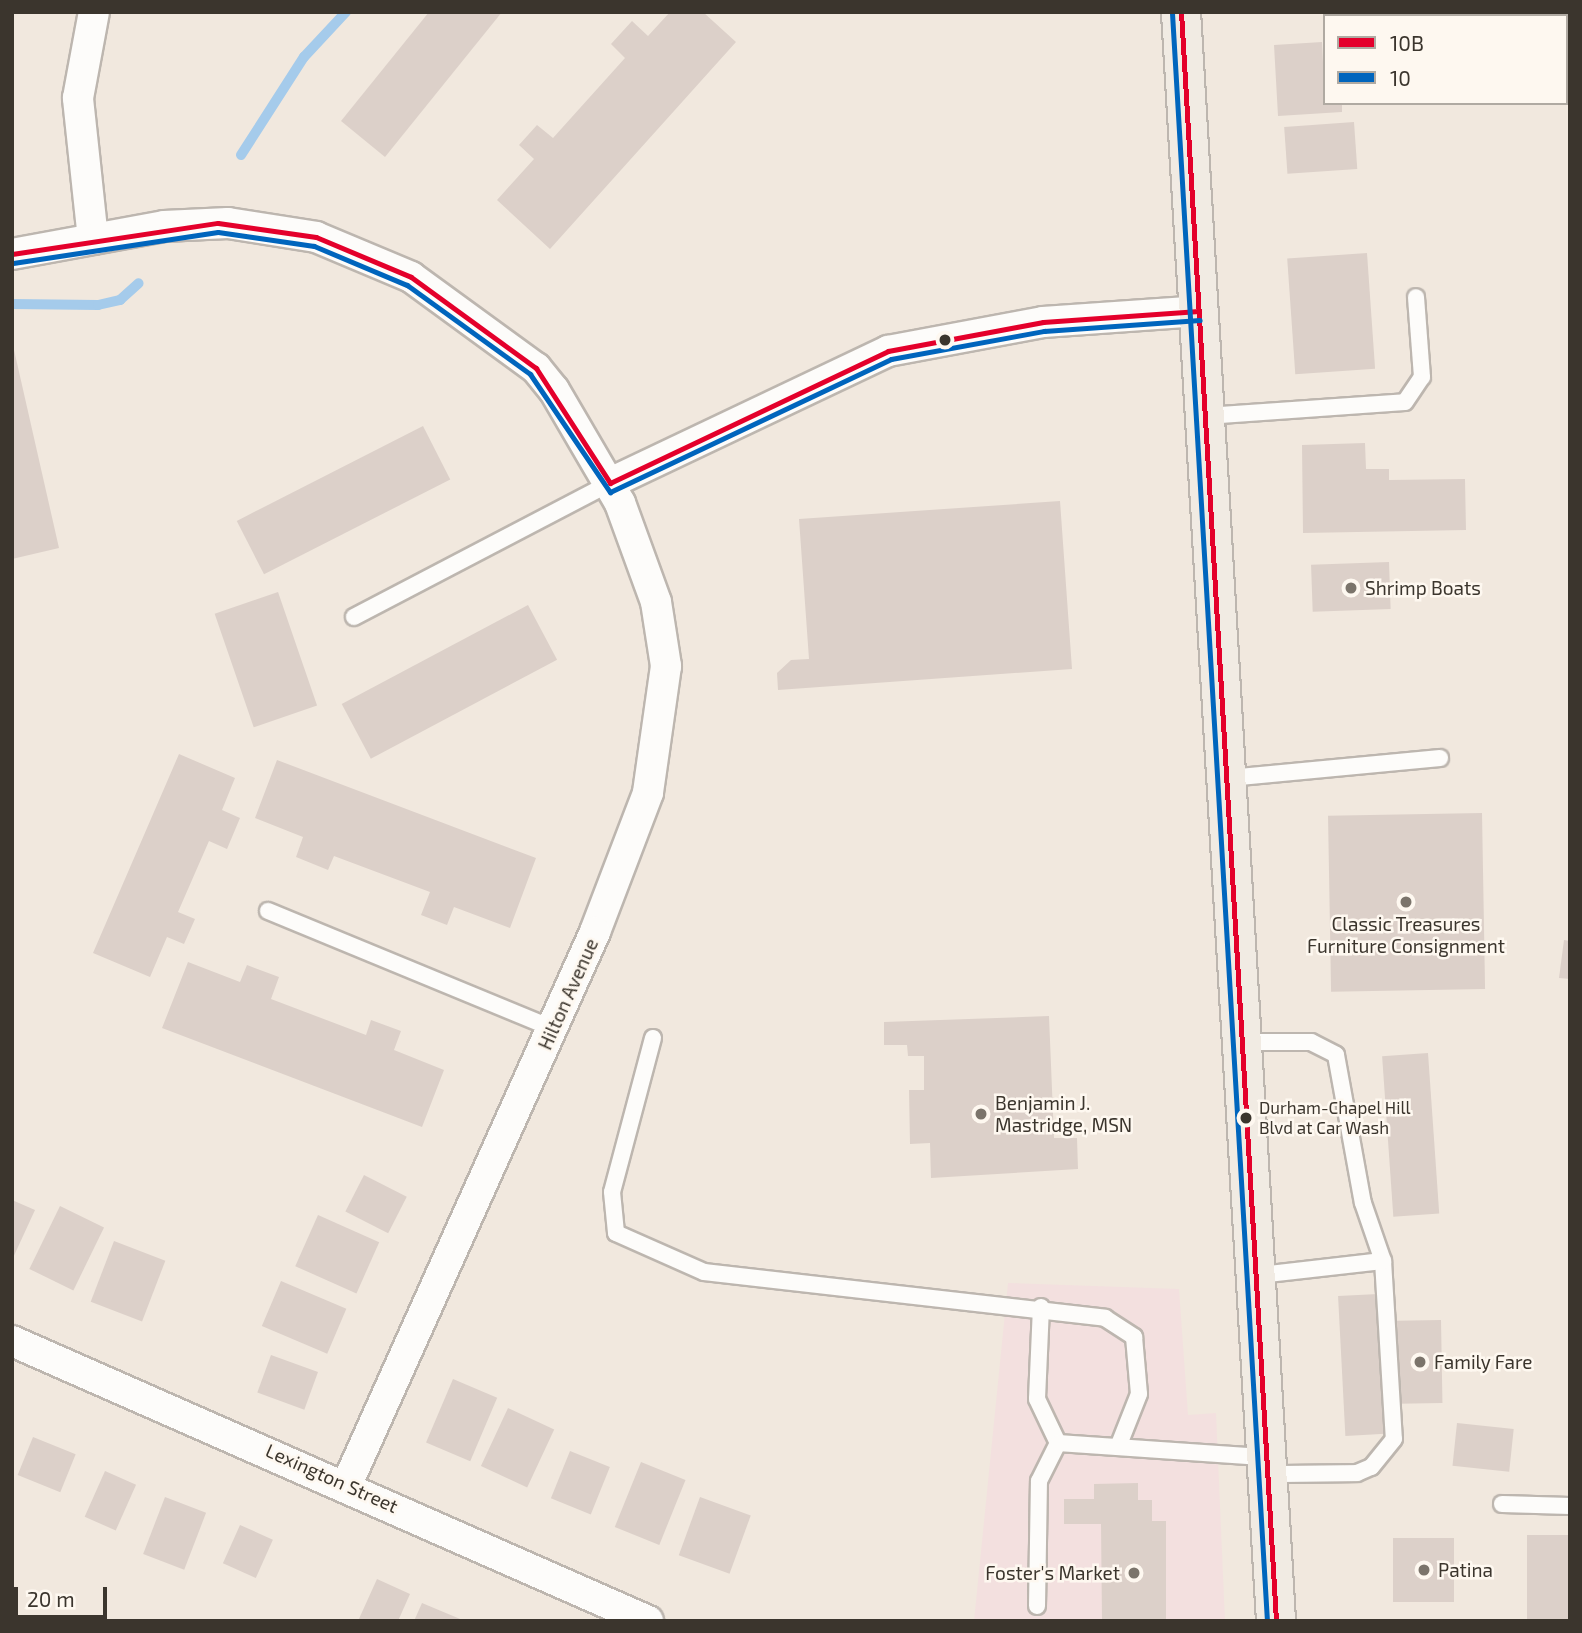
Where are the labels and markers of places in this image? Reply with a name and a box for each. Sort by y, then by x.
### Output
unlabelled marker [938,333,952,347]
place label: Shrimp Boats [1365,577,1481,599]
marker: Shrimp Boats [1343,580,1359,596]
marker: Classic Treasures Furniture Consignment [1398,894,1414,910]
place label: Classic Treasures Furniture Consignment [1307,913,1505,957]
place label: Benjamin J. Mastridge, MSN [995,1092,1132,1136]
place label: Durham-Chapel Hill Blvd at Car Wash [1259,1098,1411,1138]
marker: Benjamin J. Mastridge, MSN [973,1106,989,1122]
marker: Durham-Chapel Hill Blvd at Car Wash [1239,1111,1253,1125]
place label: Family Fare [1434,1351,1533,1373]
marker: Family Fare [1412,1354,1428,1370]
place label: Patina [1438,1559,1493,1581]
place label: Foster's Market [985,1562,1120,1584]
marker: Patina [1416,1562,1432,1578]
marker: Foster's Market [1126,1565,1142,1581]

